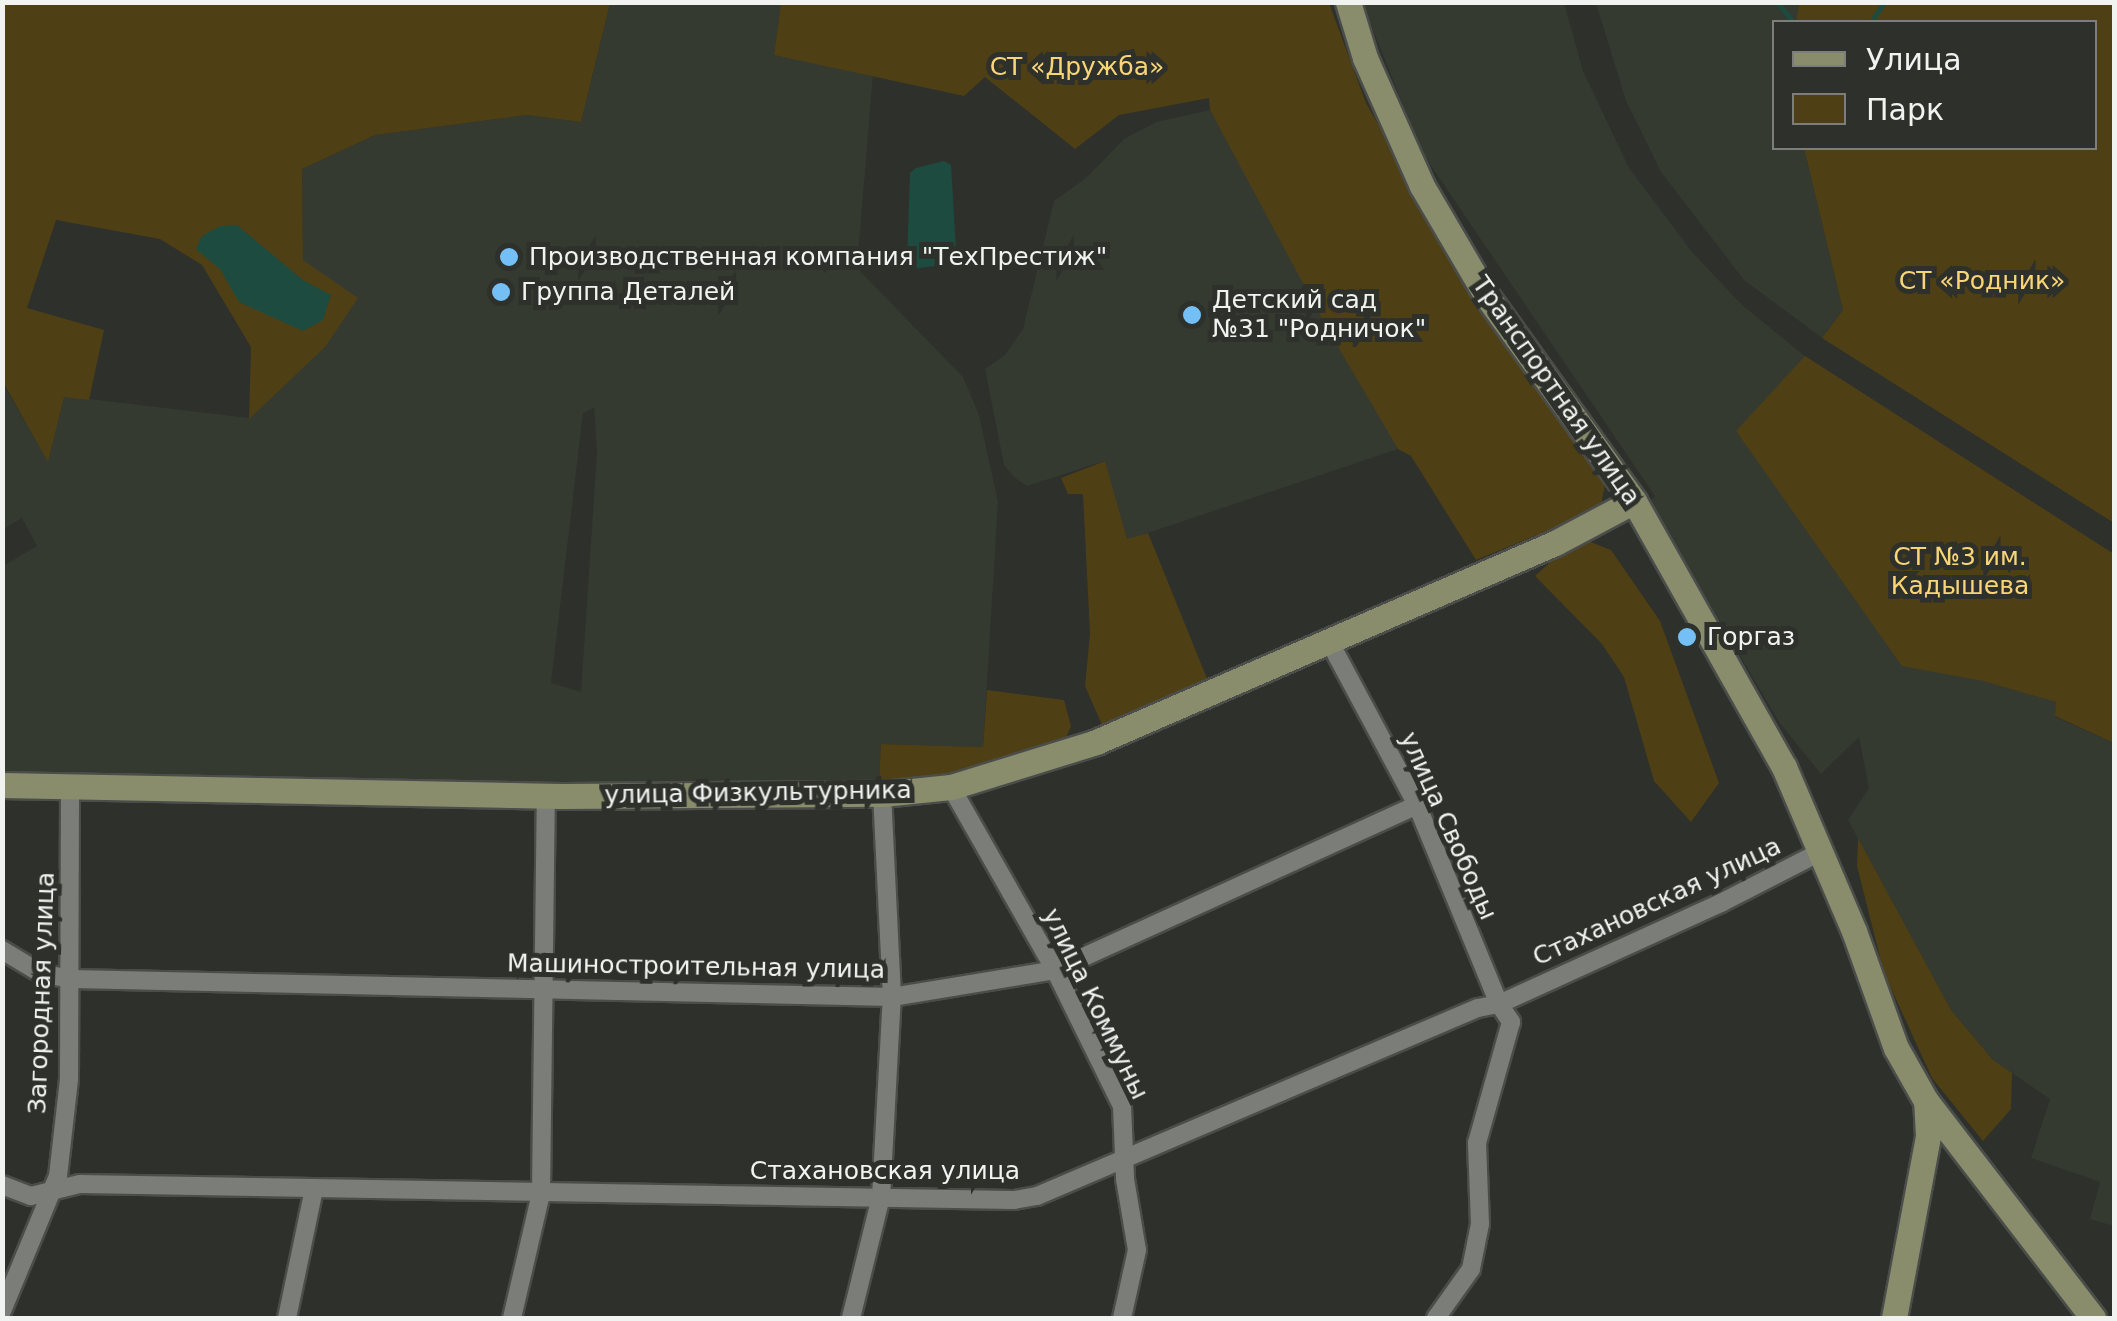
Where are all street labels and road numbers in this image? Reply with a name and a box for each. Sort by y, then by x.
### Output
street label: Транспортная улица [1466,271,1646,511]
street label: улица Свободы [1393,727,1503,925]
street label: улица Физкультурника [604,775,912,811]
street label: Стахановская улица [1528,831,1786,973]
street label: Загородная улица [23,871,61,1115]
street label: улица Коммуны [1036,904,1154,1104]
street label: Машиностроительная улица [507,949,885,985]
street label: Стахановская улица [750,1156,1020,1186]

